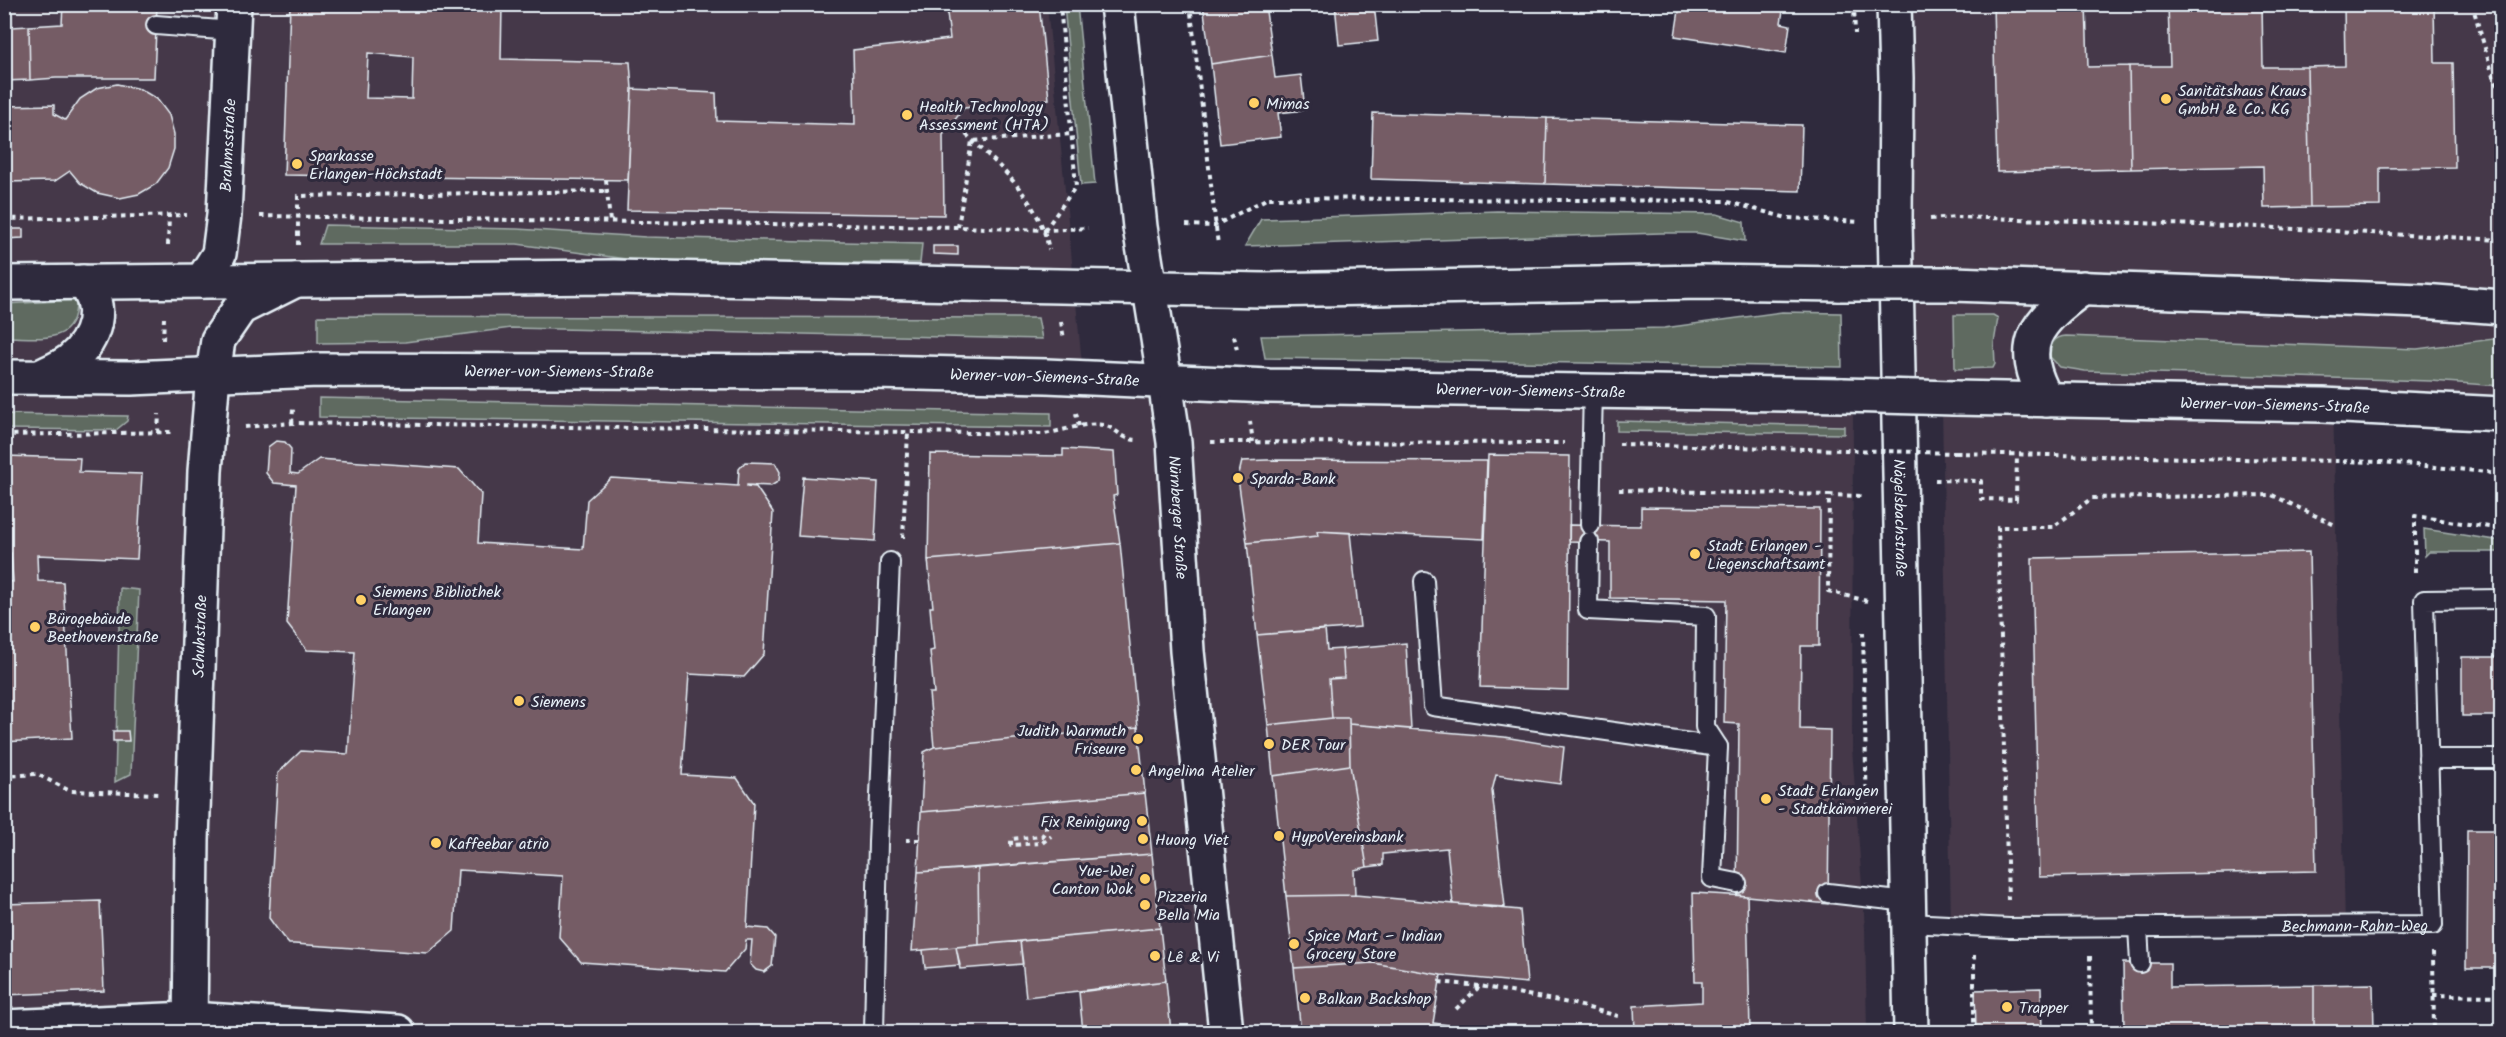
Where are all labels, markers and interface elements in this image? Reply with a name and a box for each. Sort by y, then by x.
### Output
place label: Sanitätshaus Kraus GmbH & Co. KG [2178,79,2307,122]
place label: Mimas [1266,92,1310,117]
marker: Sanitätshaus Kraus GmbH & Co. KG [2159,92,2173,106]
place label: Health Technology Assessment (HTA) [919,95,1049,138]
marker: Mimas [1247,96,1261,110]
street label: Brahmsstraße [214,98,244,193]
marker: Health Technology Assessment (HTA) [900,108,914,122]
place label: Sparkasse Erlangen-Höchstadt [309,144,443,187]
marker: Sparkasse Erlangen-Höchstadt [290,157,304,171]
street label: Werner-von-Siemens-Straße [464,360,654,385]
street label: Werner-von-Siemens-Straße [950,363,1140,394]
street label: Werner-von-Siemens-Straße [1436,378,1625,406]
street label: Werner-von-Siemens-Straße [2180,391,2370,421]
street label: Nürnberger Straße [1161,455,1194,580]
street label: Nägelsbachstraße [1886,459,1913,577]
place label: Sparda-Bank [1250,467,1336,492]
marker: Sparda-Bank [1231,471,1245,485]
place label: Stadt Erlangen - Liegenschaftsamt [1707,534,1826,577]
marker: Stadt Erlangen - Liegenschaftsamt [1688,547,1702,561]
place label: Siemens Bibliothek Erlangen [373,580,502,623]
marker: Siemens Bibliothek Erlangen [354,593,368,607]
street label: Schuhstraße [187,594,215,678]
place label: Bürogebäude Beethovenstraße [47,607,158,650]
marker: Bürogebäude Beethovenstraße [28,620,42,634]
place label: Siemens [531,690,586,715]
marker: Siemens [512,694,526,708]
place label: Judith Warmuth Friseure [1017,719,1126,762]
marker: Judith Warmuth Friseure [1131,732,1145,746]
place label: DER Tour [1281,733,1347,758]
marker: DER Tour [1262,737,1276,751]
place label: Angelina Atelier [1148,759,1256,784]
marker: Angelina Atelier [1129,763,1143,777]
place label: Stadt Erlangen - Stadtkämmerei [1778,779,1893,822]
marker: Stadt Erlangen - Stadtkämmerei [1759,792,1773,806]
place label: Fix Reinigung [1040,810,1130,835]
marker: Fix Reinigung [1135,814,1149,828]
place label: HypoVereinsbank [1291,825,1404,850]
place label: Huong Viet [1155,828,1230,853]
marker: HypoVereinsbank [1272,829,1286,843]
place label: Kaffeebar atrio [448,832,549,857]
marker: Huong Viet [1136,832,1150,846]
marker: Kaffeebar atrio [429,836,443,850]
place label: Yue-Wei Canton Wok [1052,859,1134,902]
marker: Yue-Wei Canton Wok [1138,872,1152,886]
place label: Pizzeria Bella Mia [1157,885,1220,928]
marker: Pizzeria Bella Mia [1138,898,1152,912]
street label: Bechmann-Rahn-Weg [2282,914,2428,940]
place label: Spice Mart – Indian Grocery Store [1306,924,1442,967]
marker: Spice Mart – Indian Grocery Store [1287,937,1301,951]
place label: Lê & Vi [1167,945,1220,970]
marker: Lê & Vi [1148,949,1162,963]
place label: Balkan Backshop [1317,987,1432,1012]
marker: Balkan Backshop [1298,991,1312,1005]
place label: Trapper [2019,996,2070,1021]
marker: Trapper [2000,1000,2014,1014]

